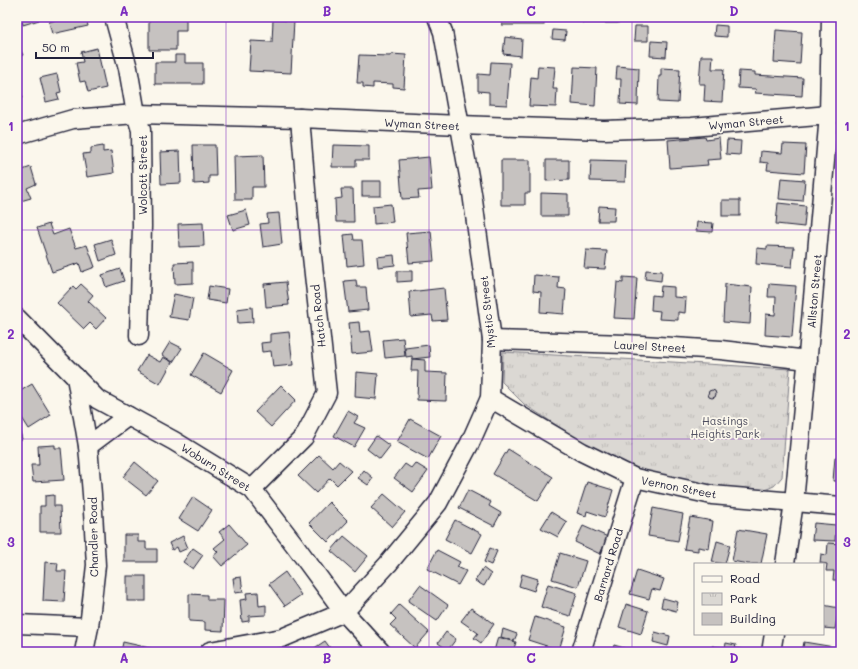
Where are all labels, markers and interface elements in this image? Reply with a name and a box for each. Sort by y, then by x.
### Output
text: A [119,2,129,19]
text: B [323,2,332,19]
text: C [526,2,536,19]
text: D [729,2,739,19]
scale bar [36,34,153,60]
text: 50 m [42,39,70,55]
street label: Wyman Street [708,111,784,133]
street label: Wyman Street [384,115,460,133]
text: 1 [8,117,14,134]
text: 1 [844,117,850,134]
street label: Wolcott Street [135,135,150,215]
street label: Allston Street [803,253,825,329]
street label: Mystic Street [476,275,498,349]
street label: Hatch Road [307,284,329,348]
text: 2 [7,325,15,342]
text: 2 [843,325,851,342]
street label: Laurel Street [614,337,687,355]
park label: Hastings Heights Park [690,413,760,441]
street label: Woburn Street [178,440,254,494]
street label: Vernon Street [640,472,718,502]
street label: Chandler Road [85,497,101,577]
street label: Barnard Road [590,527,626,603]
text: 3 [7,533,15,550]
text: 3 [843,533,851,550]
legend [694,563,824,635]
text: Road [730,570,760,586]
text: Park [730,590,757,606]
text: Building [730,610,776,626]
text: A [119,649,129,666]
text: B [323,649,332,666]
text: C [526,649,536,666]
text: D [729,649,739,666]

